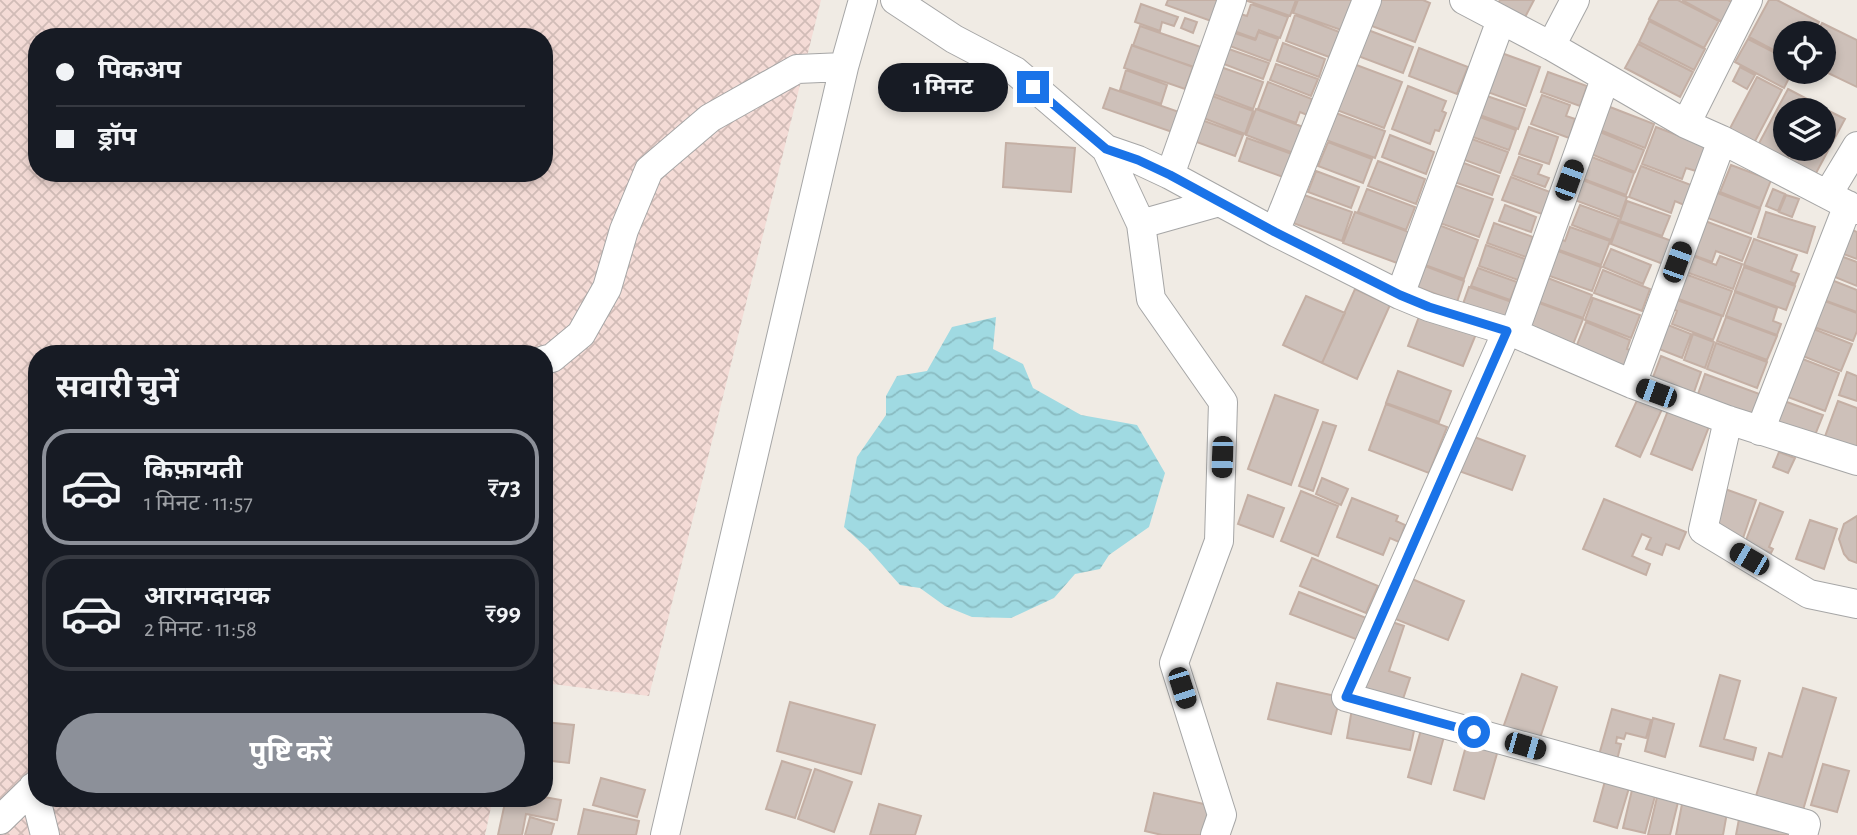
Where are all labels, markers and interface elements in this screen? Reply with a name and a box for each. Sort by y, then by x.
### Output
map controls [1773,21,1836,161]
button: locate [1773,21,1836,84]
text: पिकअप [98,57,181,83]
callout: 1 मिनट [879,62,1009,112]
route end [1017,71,1049,103]
text: 1 मिनट [913,76,973,99]
button: layers [1773,98,1836,161]
text: ड्रॉप [98,124,136,150]
car [1552,157,1587,203]
car [1660,239,1695,285]
text: सवारी चुनें [56,371,179,403]
car [1633,376,1680,410]
car [1211,436,1234,478]
icon: car [60,456,123,519]
text: किफ़ायती [144,457,243,483]
text: ₹73 [488,474,521,500]
text: 1 मिनट · 11:57 [144,492,253,515]
car [1726,539,1773,579]
icon: car [60,582,123,645]
text: आरामदायक [144,583,270,609]
text: ₹99 [485,600,521,626]
text: 2 मिनट · 11:58 [144,618,257,641]
car [1166,665,1199,711]
button: पुष्टि करें [56,713,525,793]
route start [1458,716,1490,748]
car [1502,730,1549,762]

